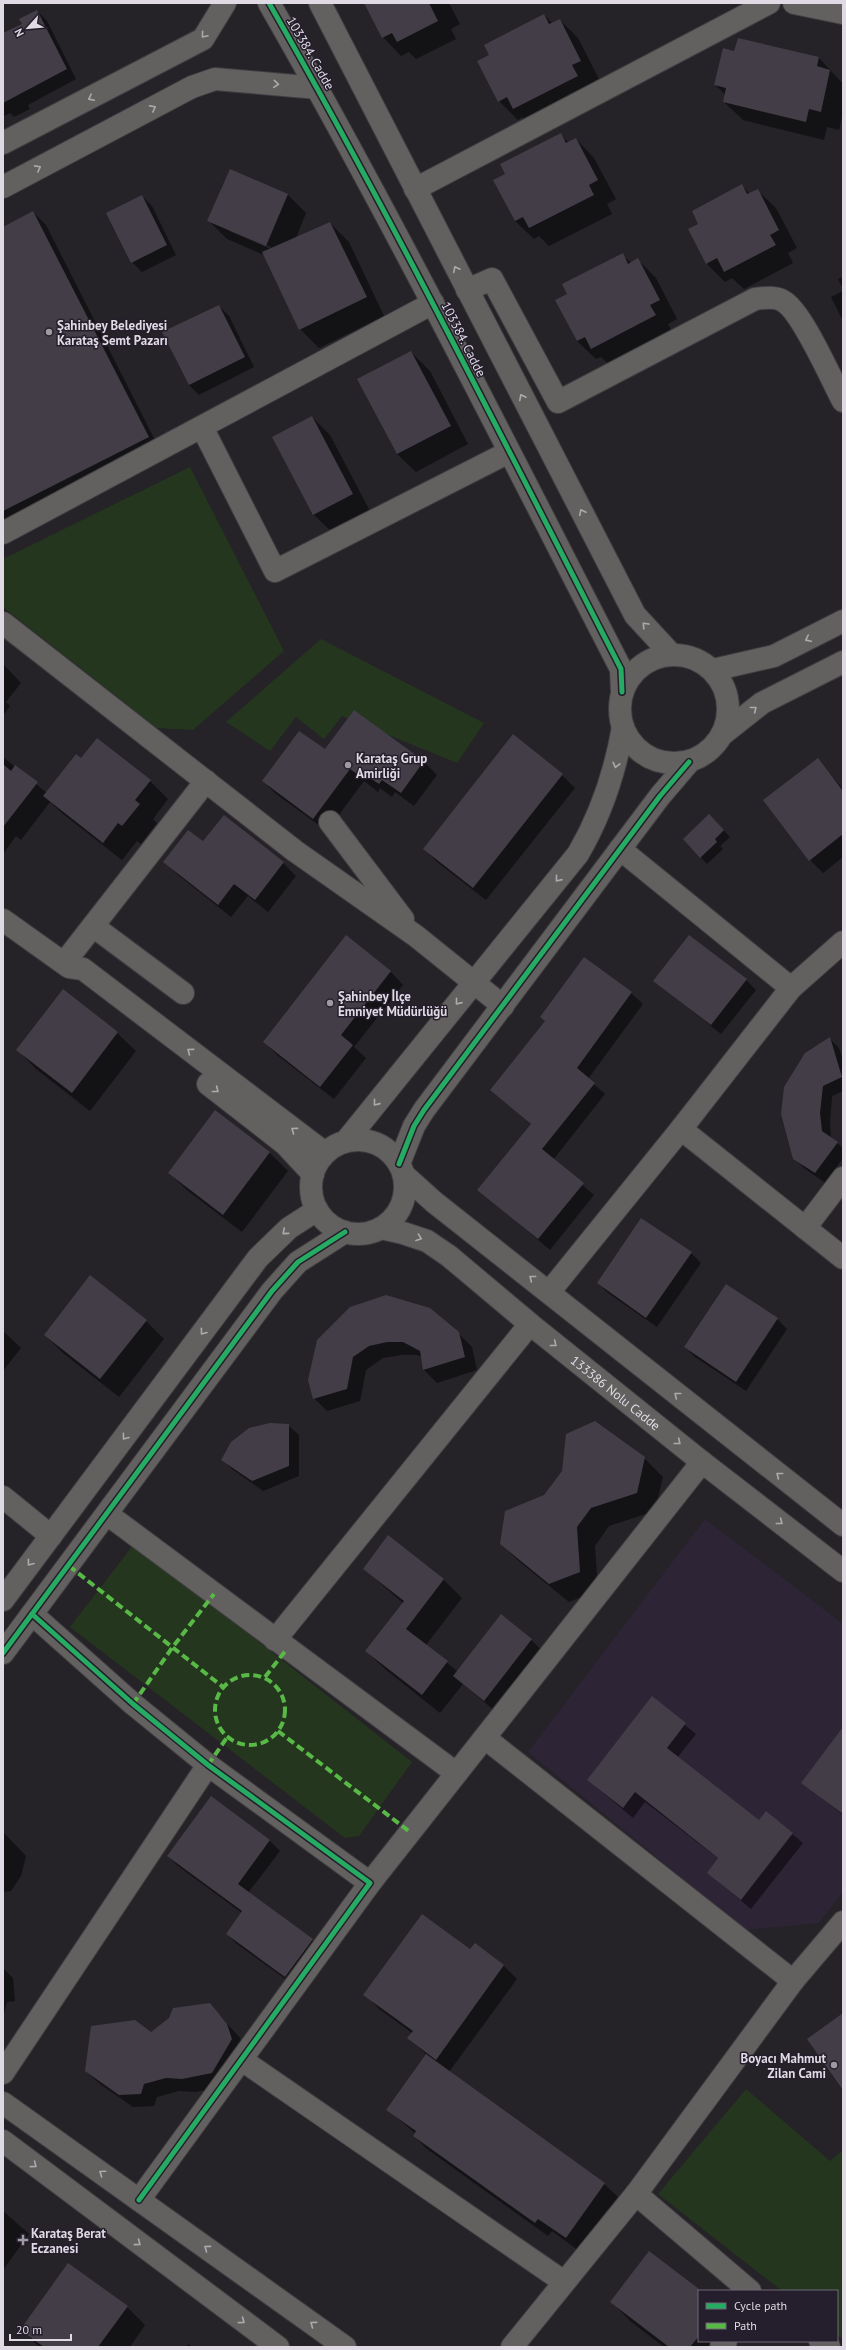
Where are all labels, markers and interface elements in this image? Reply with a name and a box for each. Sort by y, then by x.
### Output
north arrow [8,8,48,48]
street label: 103384. Cadde [283,13,338,93]
text: N [11,26,27,39]
one-way arrow [202,31,209,38]
one-way arrow [273,79,279,88]
one-way arrow [88,93,95,101]
one-way arrow [148,105,156,113]
one-way arrow [33,166,41,173]
one-way arrow [453,265,461,273]
street label: 103384. Cadde [437,299,490,380]
place label: Şahinbey Belediyesi Karataş Semt Pazarı [57,317,168,349]
marker: Şahinbey Belediyesi Karataş Semt Pazarı [44,327,54,337]
one-way arrow [519,393,527,401]
one-way arrow [579,509,587,516]
one-way arrow [642,623,649,630]
one-way arrow [805,634,813,641]
one-way arrow [750,707,757,714]
place label: Karataş Grup Amirliği [356,750,427,782]
marker: Karataş Grup Amirliği [343,760,353,770]
one-way arrow [612,762,620,768]
one-way arrow [555,875,562,882]
place label: Şahinbey İlçe Emniyet Müdürlüğü [338,988,447,1020]
marker: Şahinbey İlçe Emniyet Müdürlüğü [325,998,335,1008]
one-way arrow [456,998,463,1005]
one-way arrow [188,1049,195,1056]
one-way arrow [211,1085,218,1092]
one-way arrow [374,1099,381,1106]
one-way arrow [291,1128,298,1135]
one-way arrow [282,1227,289,1234]
one-way arrow [415,1234,422,1242]
one-way arrow [530,1276,537,1283]
one-way arrow [201,1328,208,1335]
one-way arrow [550,1339,557,1346]
street label: 133386 Nolu Cadde [567,1352,664,1434]
one-way arrow [674,1392,681,1399]
one-way arrow [123,1432,130,1439]
one-way arrow [673,1438,680,1445]
one-way arrow [776,1473,783,1480]
one-way arrow [776,1518,783,1525]
one-way arrow [28,1559,35,1566]
place label: Boyacı Mahmut Zilan Cami [740,2050,826,2082]
marker: Boyacı Mahmut Zilan Cami [829,2060,839,2070]
one-way arrow [30,2160,37,2167]
one-way arrow [99,2171,106,2178]
place label: Karataş Berat Eczanesi [31,2225,106,2257]
marker: Karataş Berat Eczanesi [18,2235,28,2245]
one-way arrow [134,2238,141,2245]
one-way arrow [205,2246,212,2253]
legend [698,2290,838,2342]
text: Cycle path [734,2298,787,2313]
scale bar [10,2316,71,2342]
one-way arrow [238,2316,245,2323]
text: Path [734,2318,757,2333]
one-way arrow [310,2321,317,2329]
text: 20 m [16,2322,42,2337]

